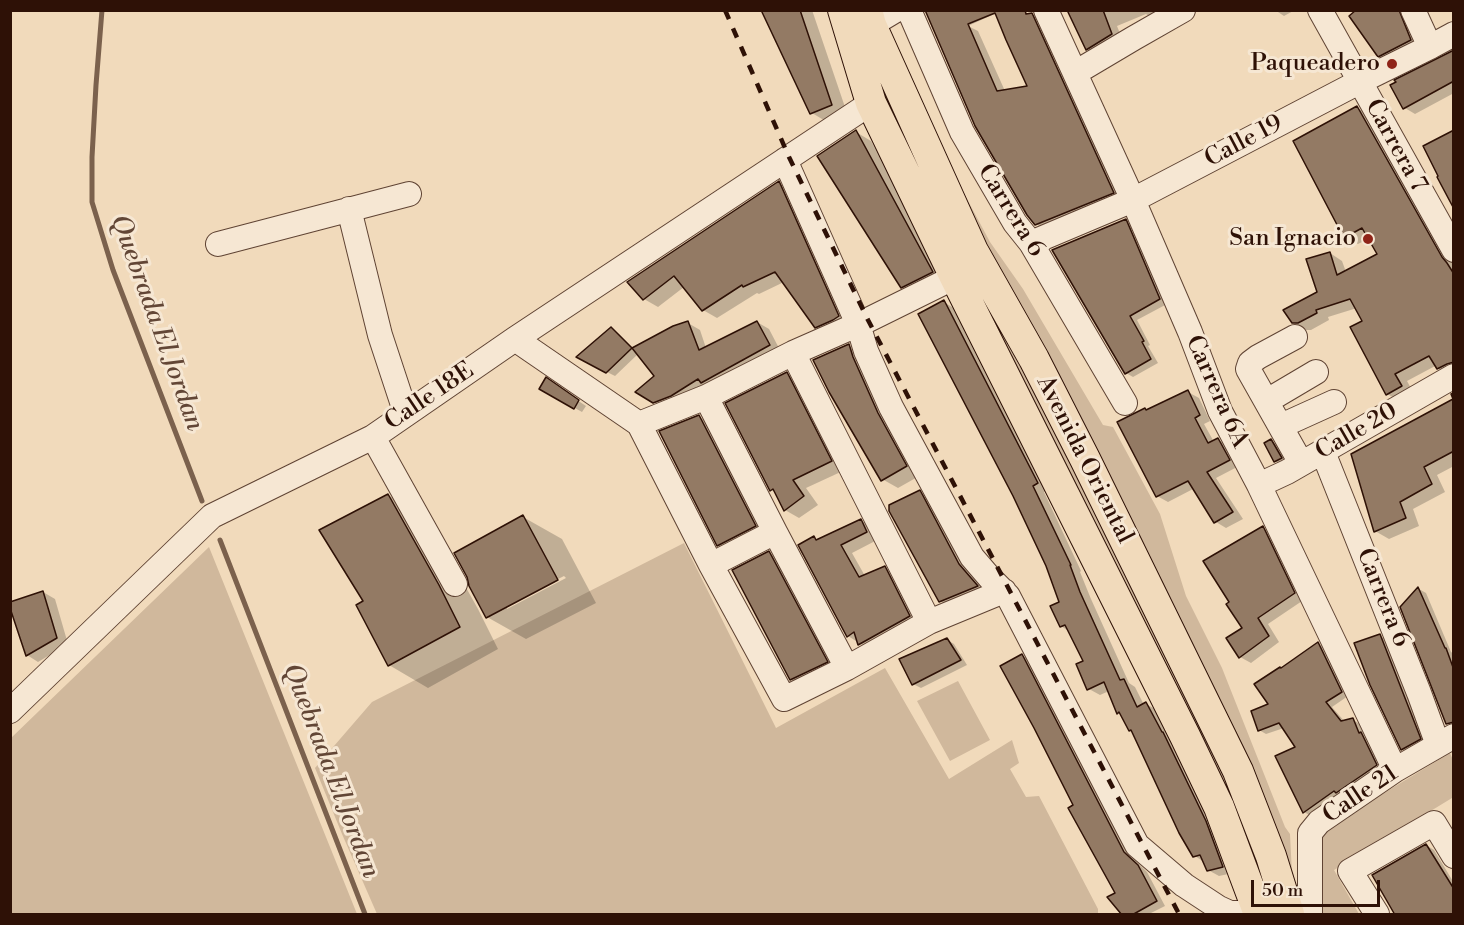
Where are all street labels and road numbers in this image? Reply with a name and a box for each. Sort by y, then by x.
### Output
street label: Carrera 7 [1358,95,1432,197]
street label: Calle 19 [1200,110,1288,174]
street label: Carrera 6 [970,159,1050,263]
street label: Carrera 6A [1178,331,1254,453]
street label: Calle 18E [380,357,480,437]
street label: Avenida Oriental [1029,371,1139,549]
street label: Calle 20 [1311,397,1403,467]
street label: Carrera 6 [1349,545,1415,651]
street label: Calle 21 [1318,760,1404,830]

